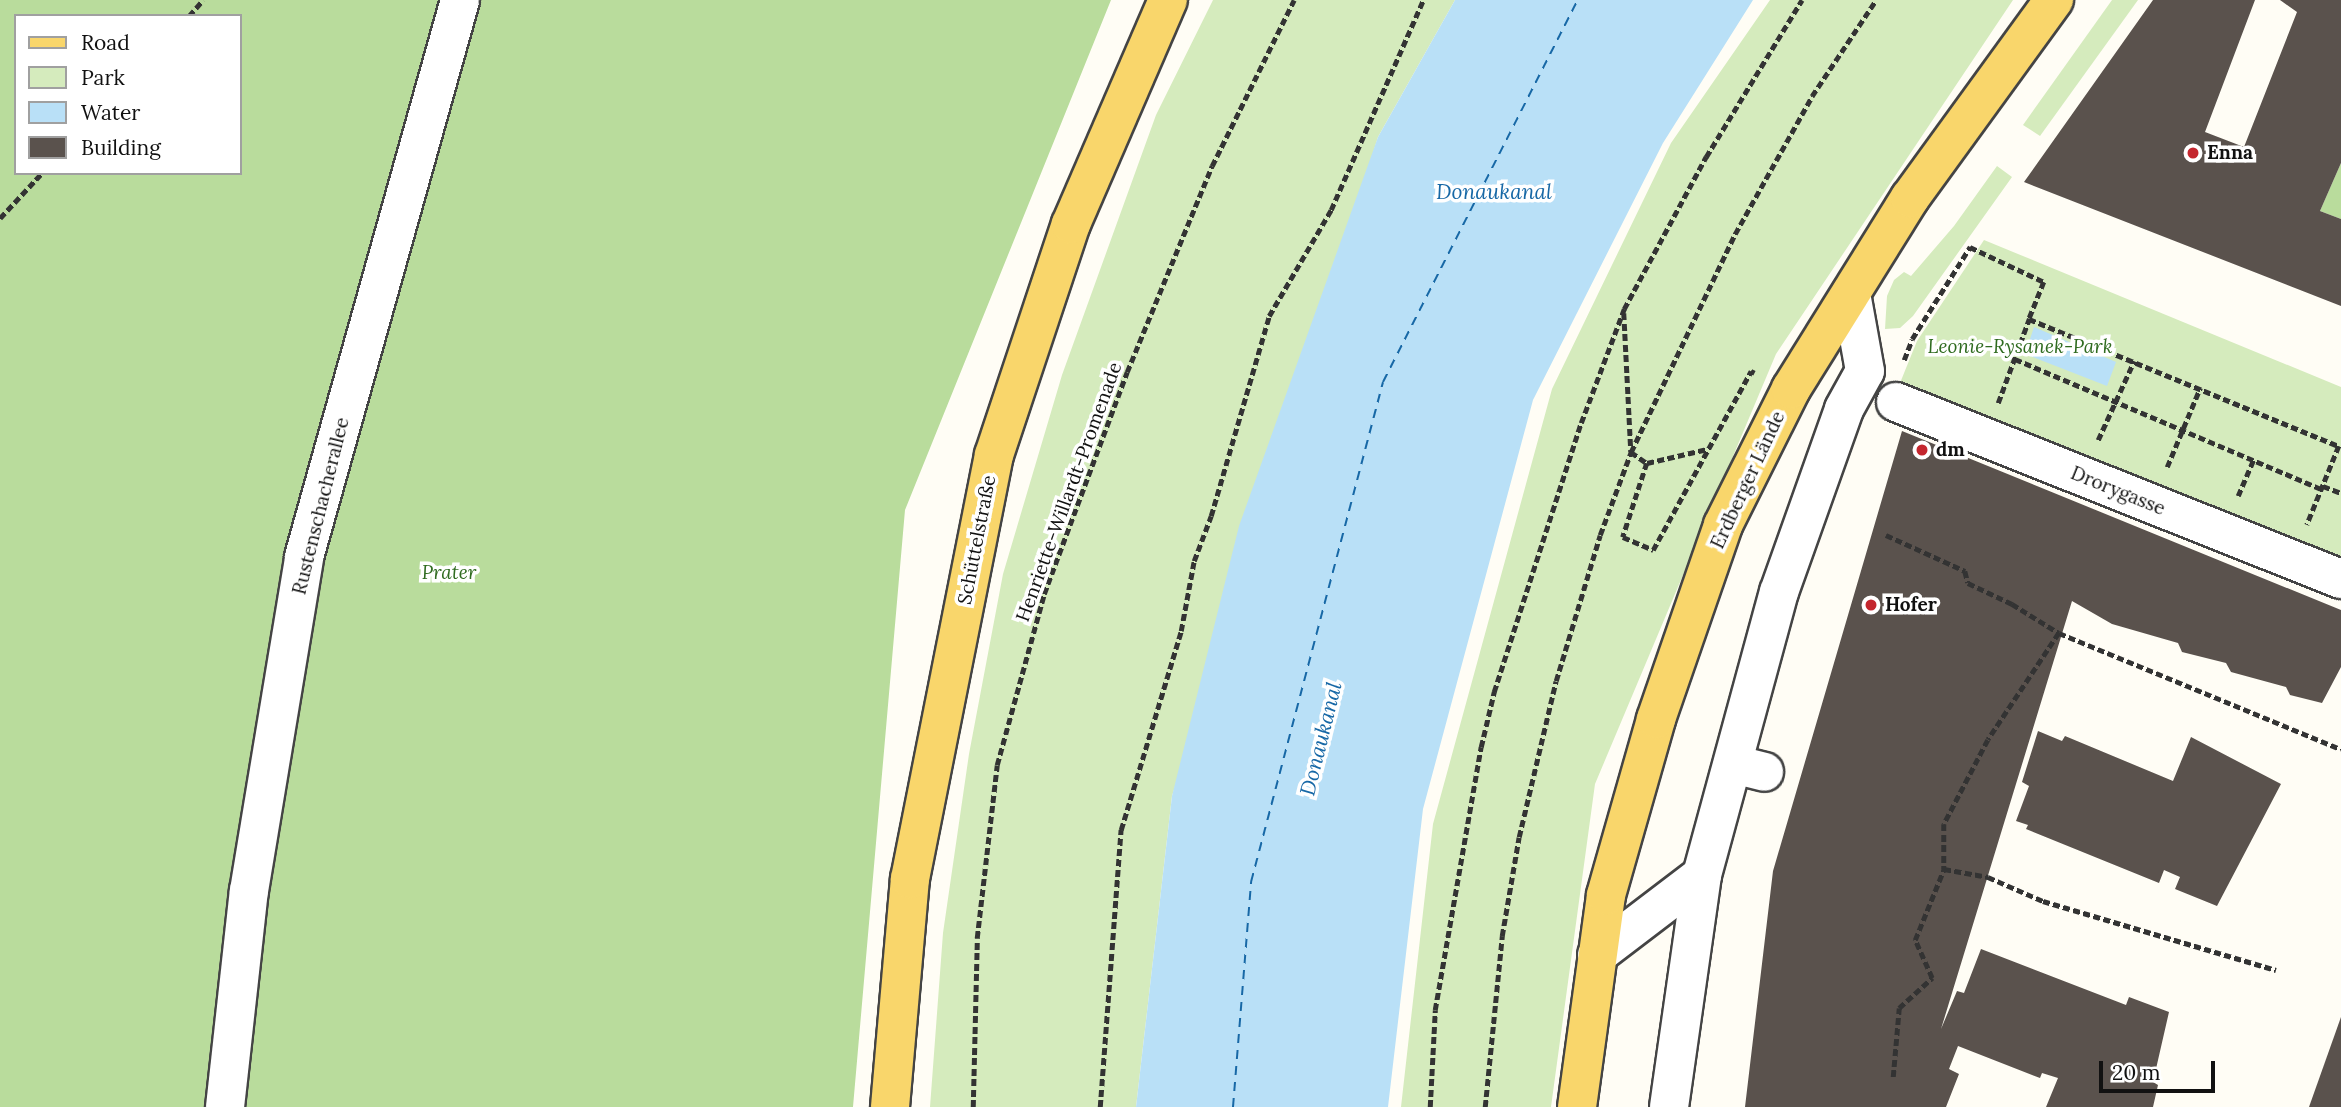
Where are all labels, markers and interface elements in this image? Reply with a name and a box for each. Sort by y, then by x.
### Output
legend [14,14,242,175]
text: Road [81,29,130,56]
text: Park [81,64,125,91]
text: Water [81,99,140,126]
text: Building [81,134,161,161]
place label: Enna [2207,142,2253,164]
marker: Enna [2185,145,2201,161]
water label: Donaukanal [1436,179,1552,205]
park label: Leonie-Rysanek-Park [1927,336,2113,358]
street label: Henriette-Willardt-Promenade [1011,359,1127,625]
street label: Erdberger Lände [1706,408,1790,552]
street label: Rustenschacherallee [288,415,354,597]
place label: dm [1936,439,1965,461]
marker: dm [1914,442,1930,458]
street label: Drorygasse [2067,462,2169,520]
street label: Schüttelstraße [953,473,1001,607]
park label: Prater [422,562,476,584]
place label: Hofer [1885,594,1937,616]
marker: Hofer [1863,597,1879,613]
water label: Donaukanal [1295,680,1347,798]
scale bar [2103,1048,2218,1092]
text: 20 m [2112,1059,2161,1086]

